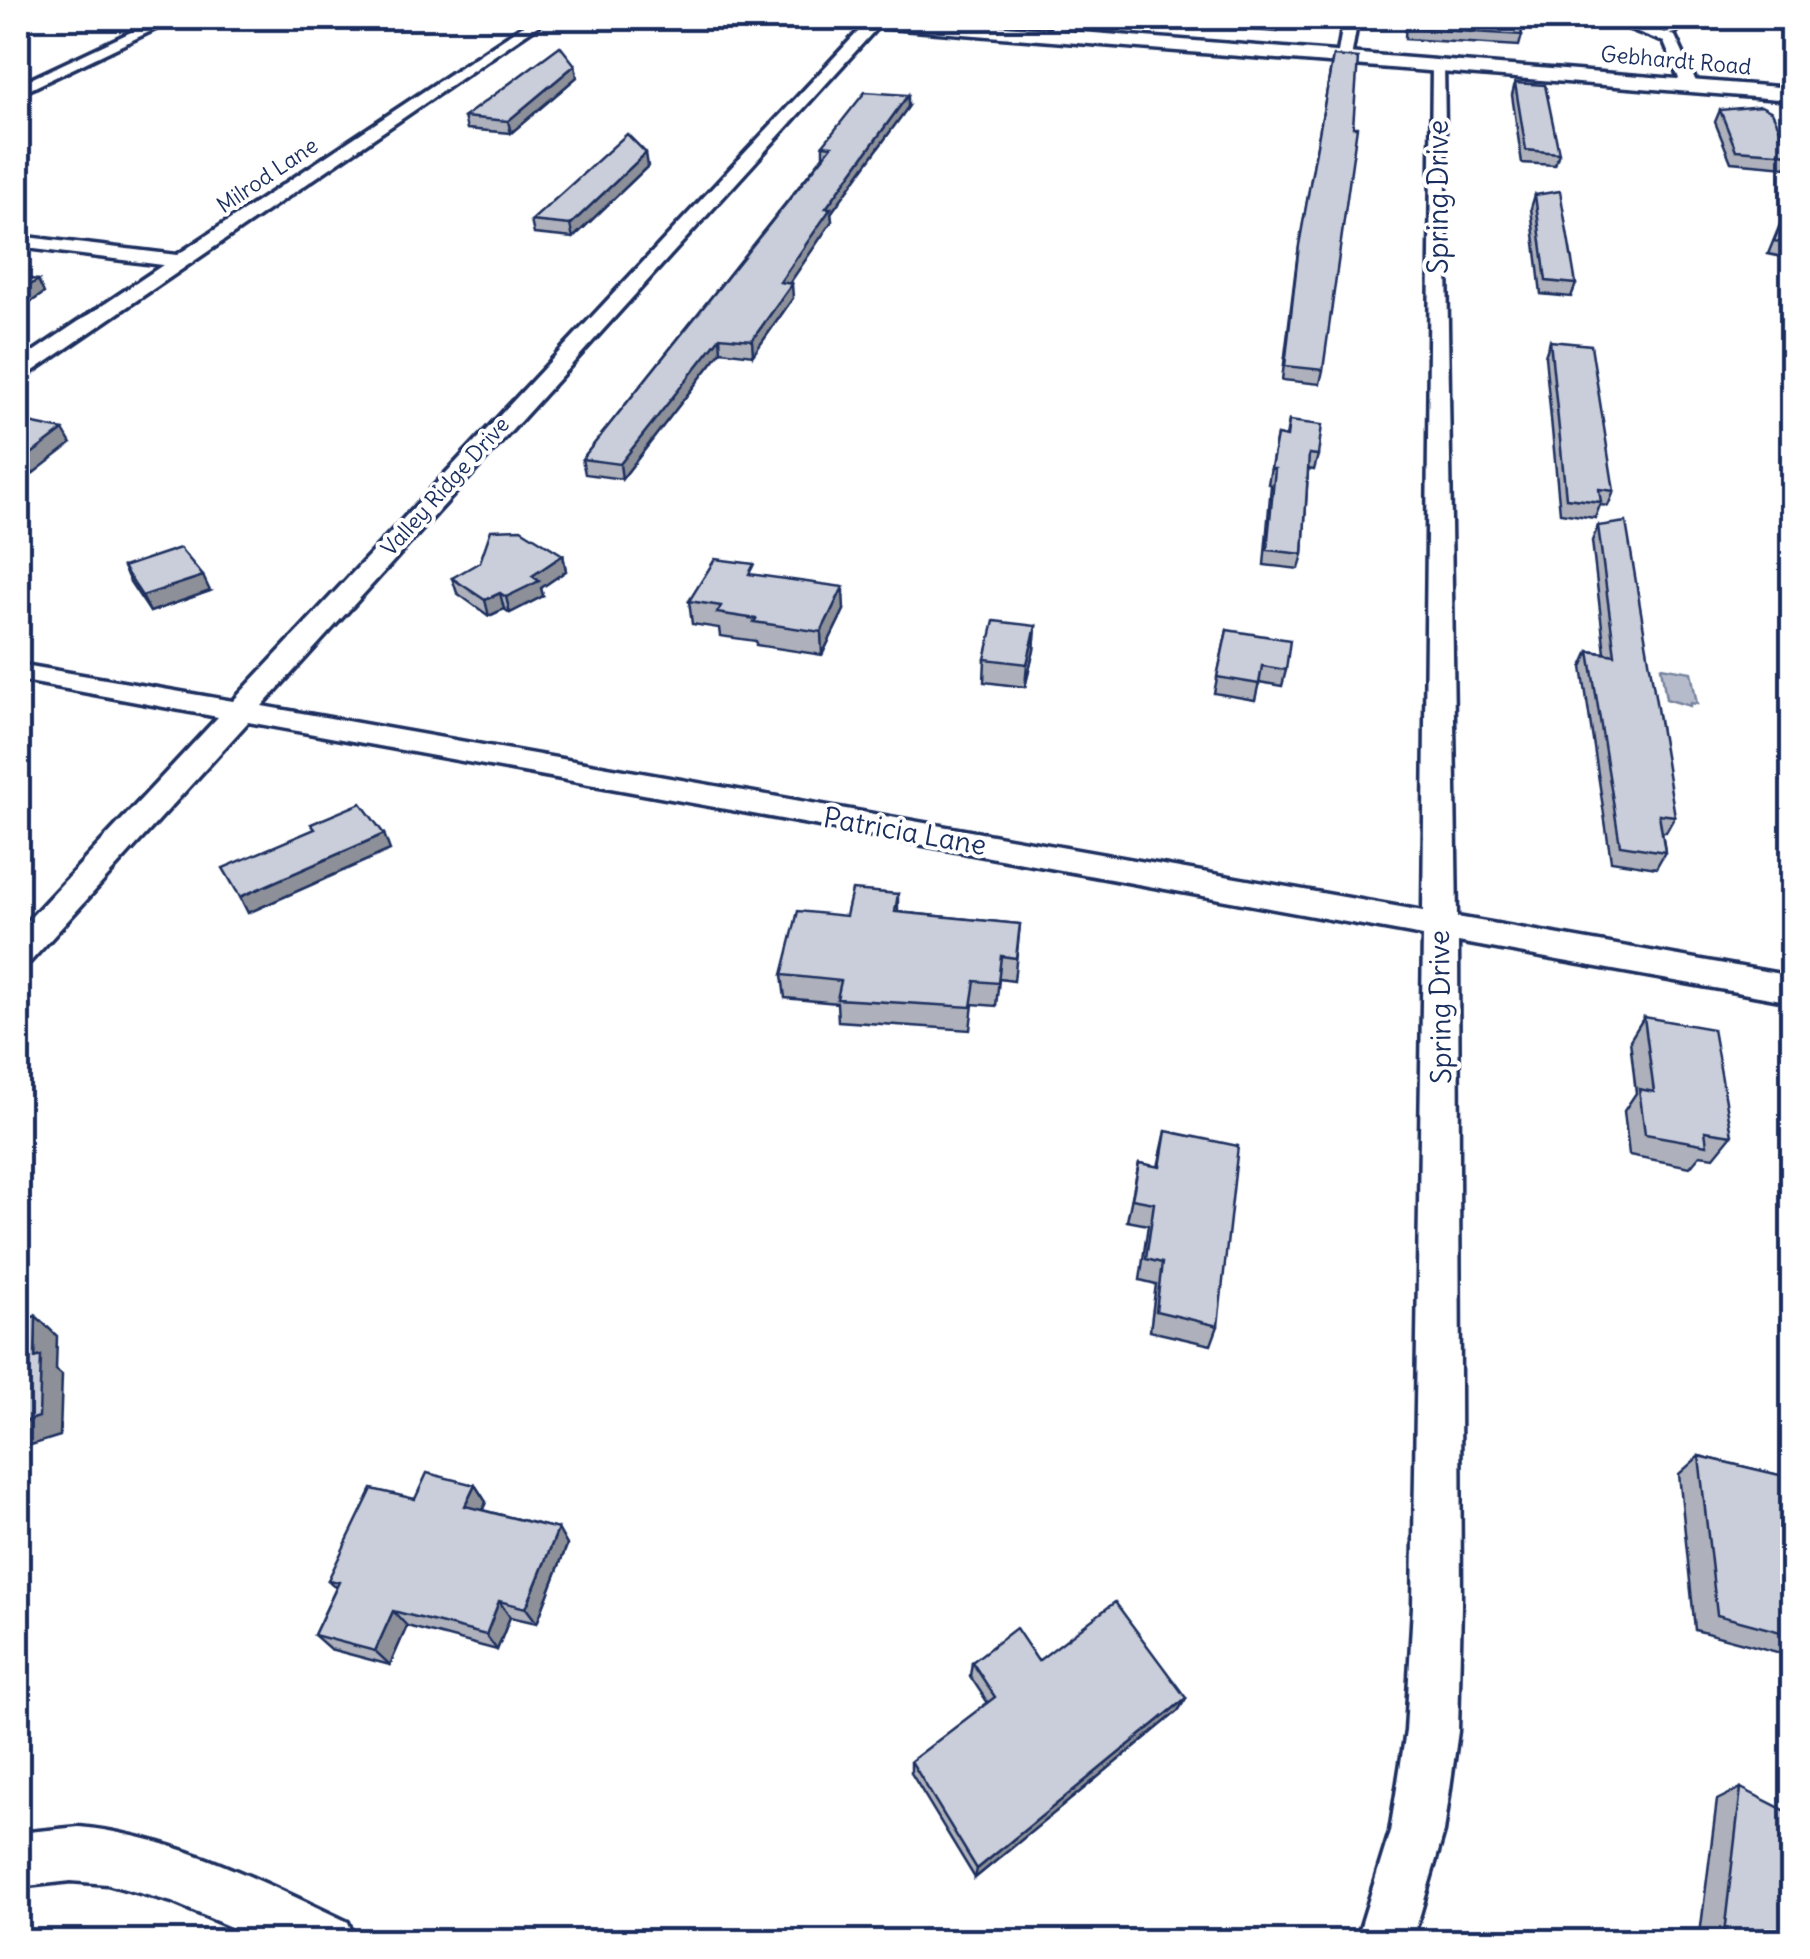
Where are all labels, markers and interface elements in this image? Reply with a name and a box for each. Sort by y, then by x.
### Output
street label: Gebhardt Road [1600,39,1753,81]
street label: Spring Drive [1420,120,1456,274]
street label: Milrod Lane [211,131,323,219]
street label: Valley Ridge Drive [375,410,515,562]
street label: Patricia Lane [821,799,989,863]
street label: Spring Drive [1421,930,1459,1084]

